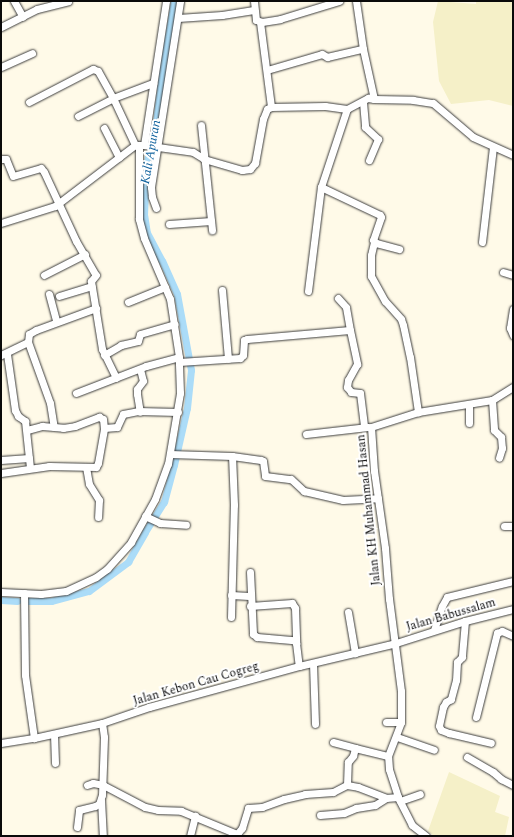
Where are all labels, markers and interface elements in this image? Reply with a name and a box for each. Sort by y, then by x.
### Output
water label: Kali Apuran [138,119,164,185]
street label: Jalan KH Muhammad Hasan [354,434,384,586]
street label: Jalan Babussalam [405,595,497,635]
street label: Jalan Kebon Cau Cogreg [132,659,260,709]

